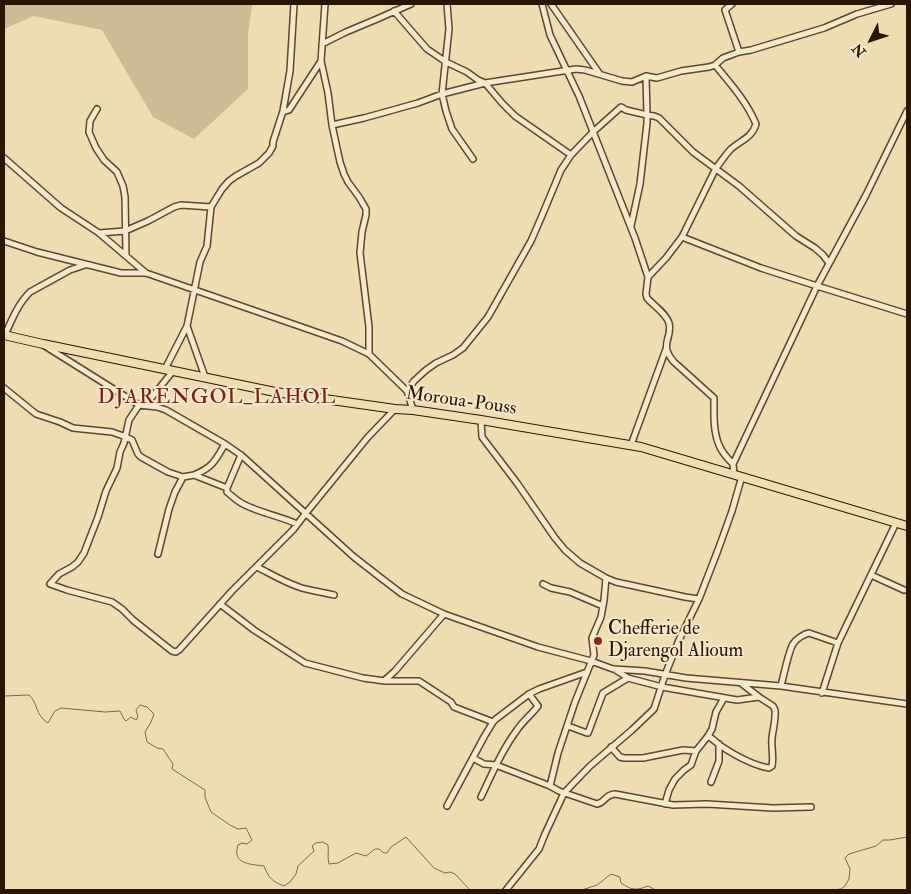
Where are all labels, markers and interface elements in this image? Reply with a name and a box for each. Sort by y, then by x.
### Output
north arrow [846,15,896,65]
text: N [849,40,870,60]
street label: Moroua-Pouss [404,383,518,421]
district label: DJARENGOL_LAHOL [96,385,338,411]
place label: Chefferie de Djarengol Alioum [608,619,743,663]
marker: Chefferie de Djarengol Alioum [592,635,604,647]

